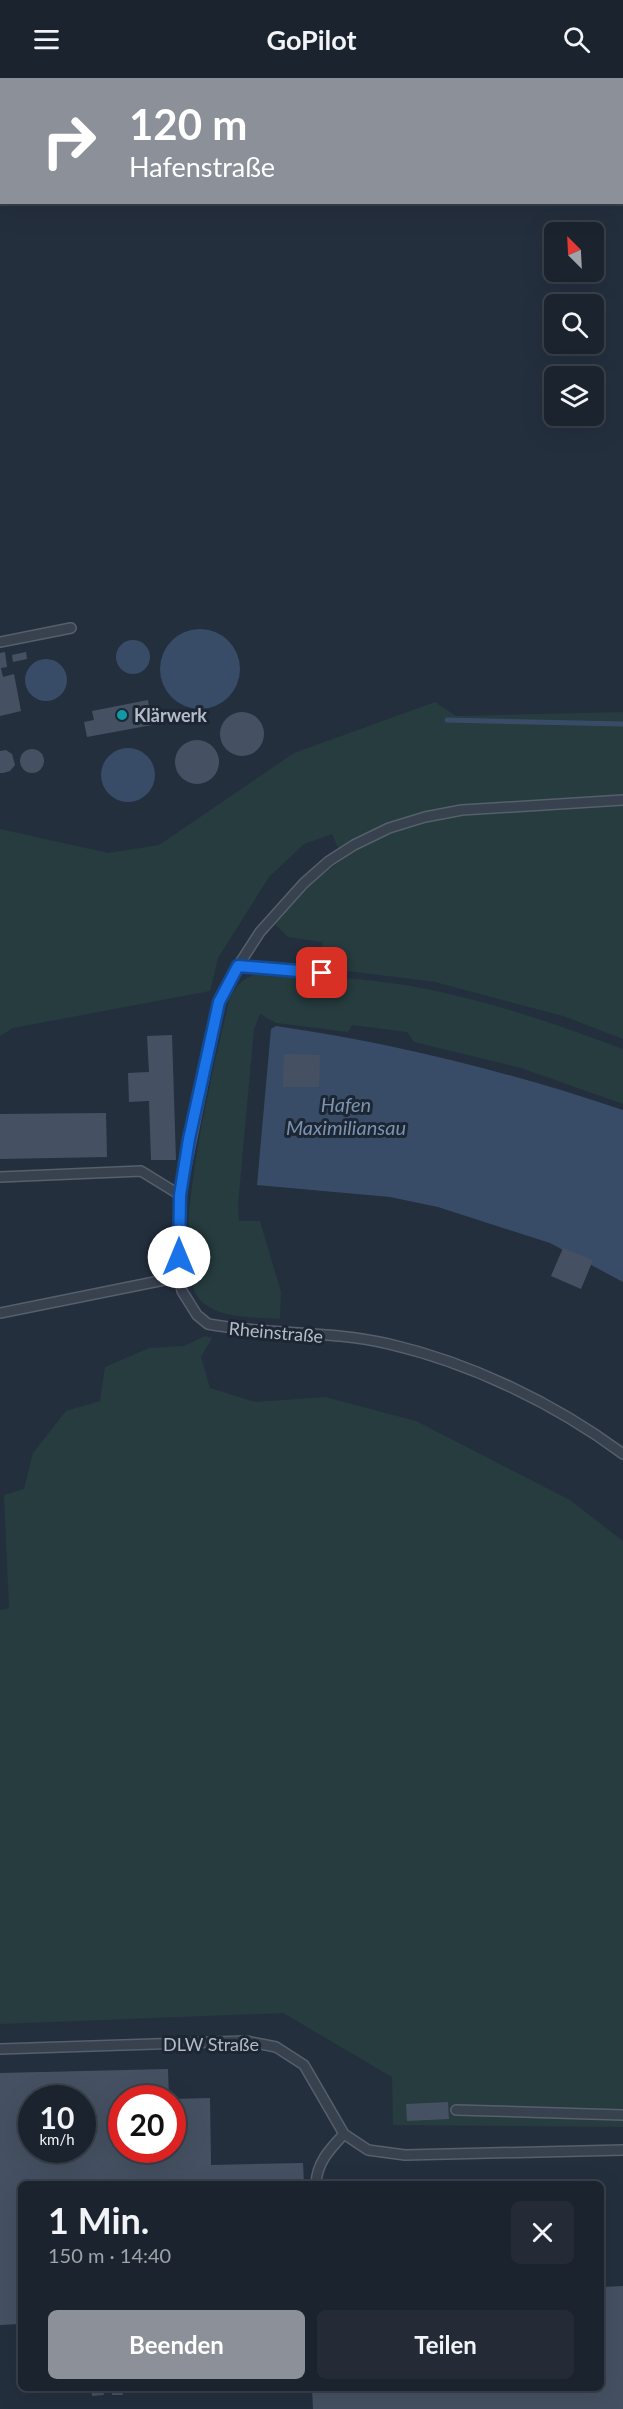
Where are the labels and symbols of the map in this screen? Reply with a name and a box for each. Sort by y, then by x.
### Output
north arrow [544,222,604,282]
place label: Klärwerk [134,704,207,726]
marker: Klärwerk [115,708,129,722]
pin [296,947,347,998]
water label: Hafen Maximiliansau [286,1092,406,1139]
position arrow [147,1225,211,1289]
street label: Rheinstraße [228,1317,324,1347]
street label: DLW Straße [163,2033,259,2055]
speed limit sign: 20 [108,2085,186,2163]

